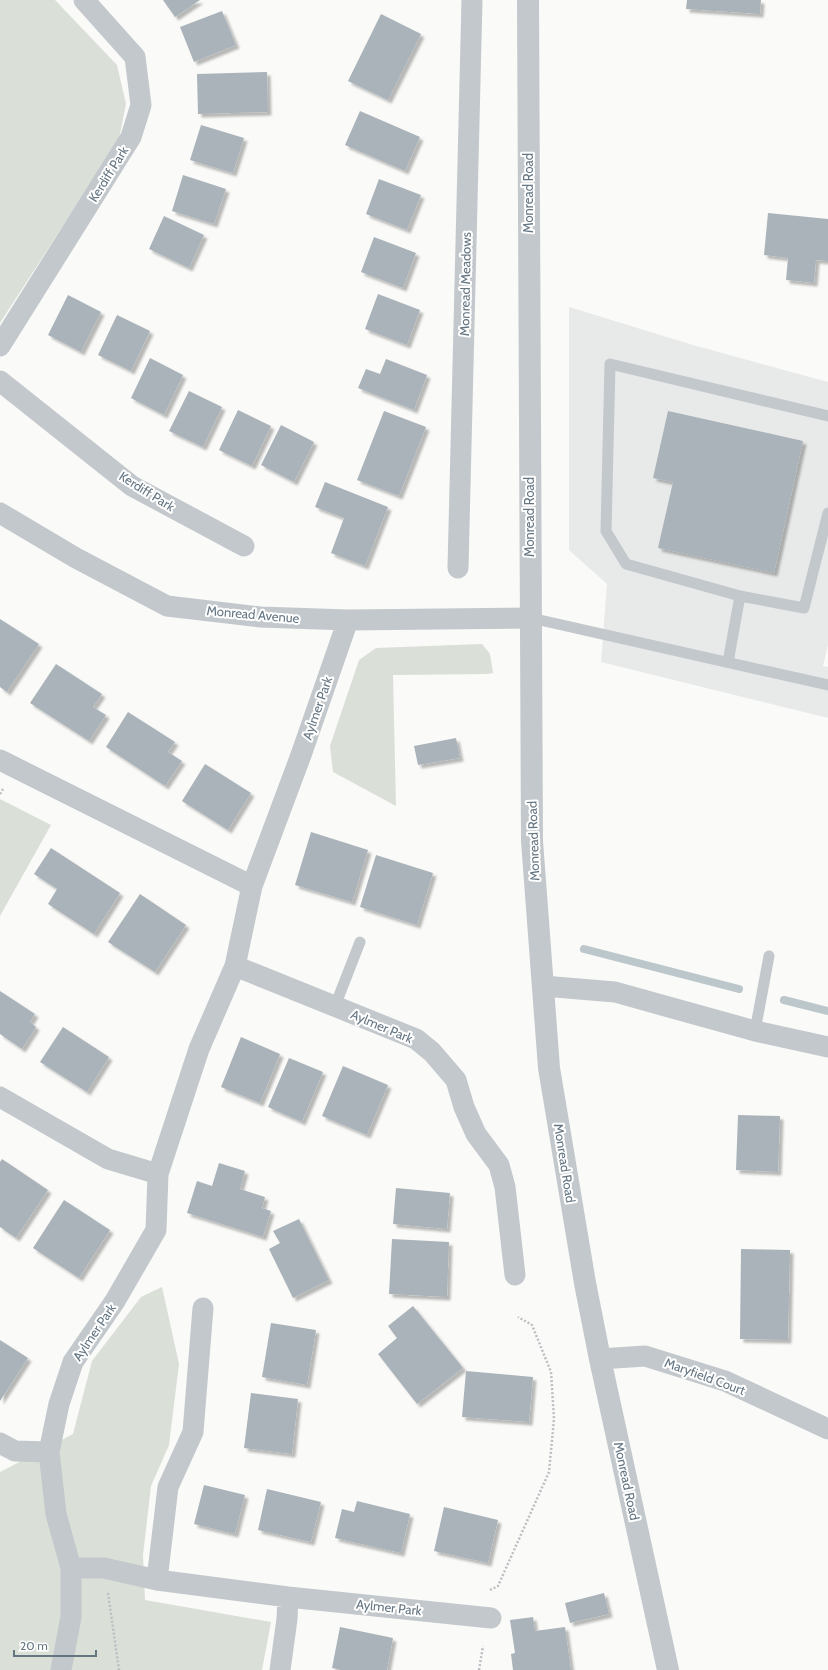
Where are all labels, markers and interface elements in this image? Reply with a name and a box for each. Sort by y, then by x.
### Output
street label: Kerdiff Park [85,143,131,205]
street label: Monread Road [520,153,536,233]
street label: Monread Meadows [456,231,474,336]
street label: Kerdiff Park [116,468,178,514]
street label: Monread Road [521,477,537,557]
street label: Monread Avenue [206,602,300,626]
street label: Aylmer Park [299,674,335,742]
street label: Monread Road [524,801,542,881]
street label: Aylmer Park [349,1006,416,1046]
street label: Monread Road [551,1122,579,1204]
street label: Aylmer Park [69,1300,119,1364]
street label: Maryfield Court [663,1354,748,1398]
street label: Monread Road [611,1440,643,1522]
street label: Aylmer Park [356,1596,423,1618]
scale bar [14,1632,96,1658]
text: 20 m [20,1638,48,1653]

